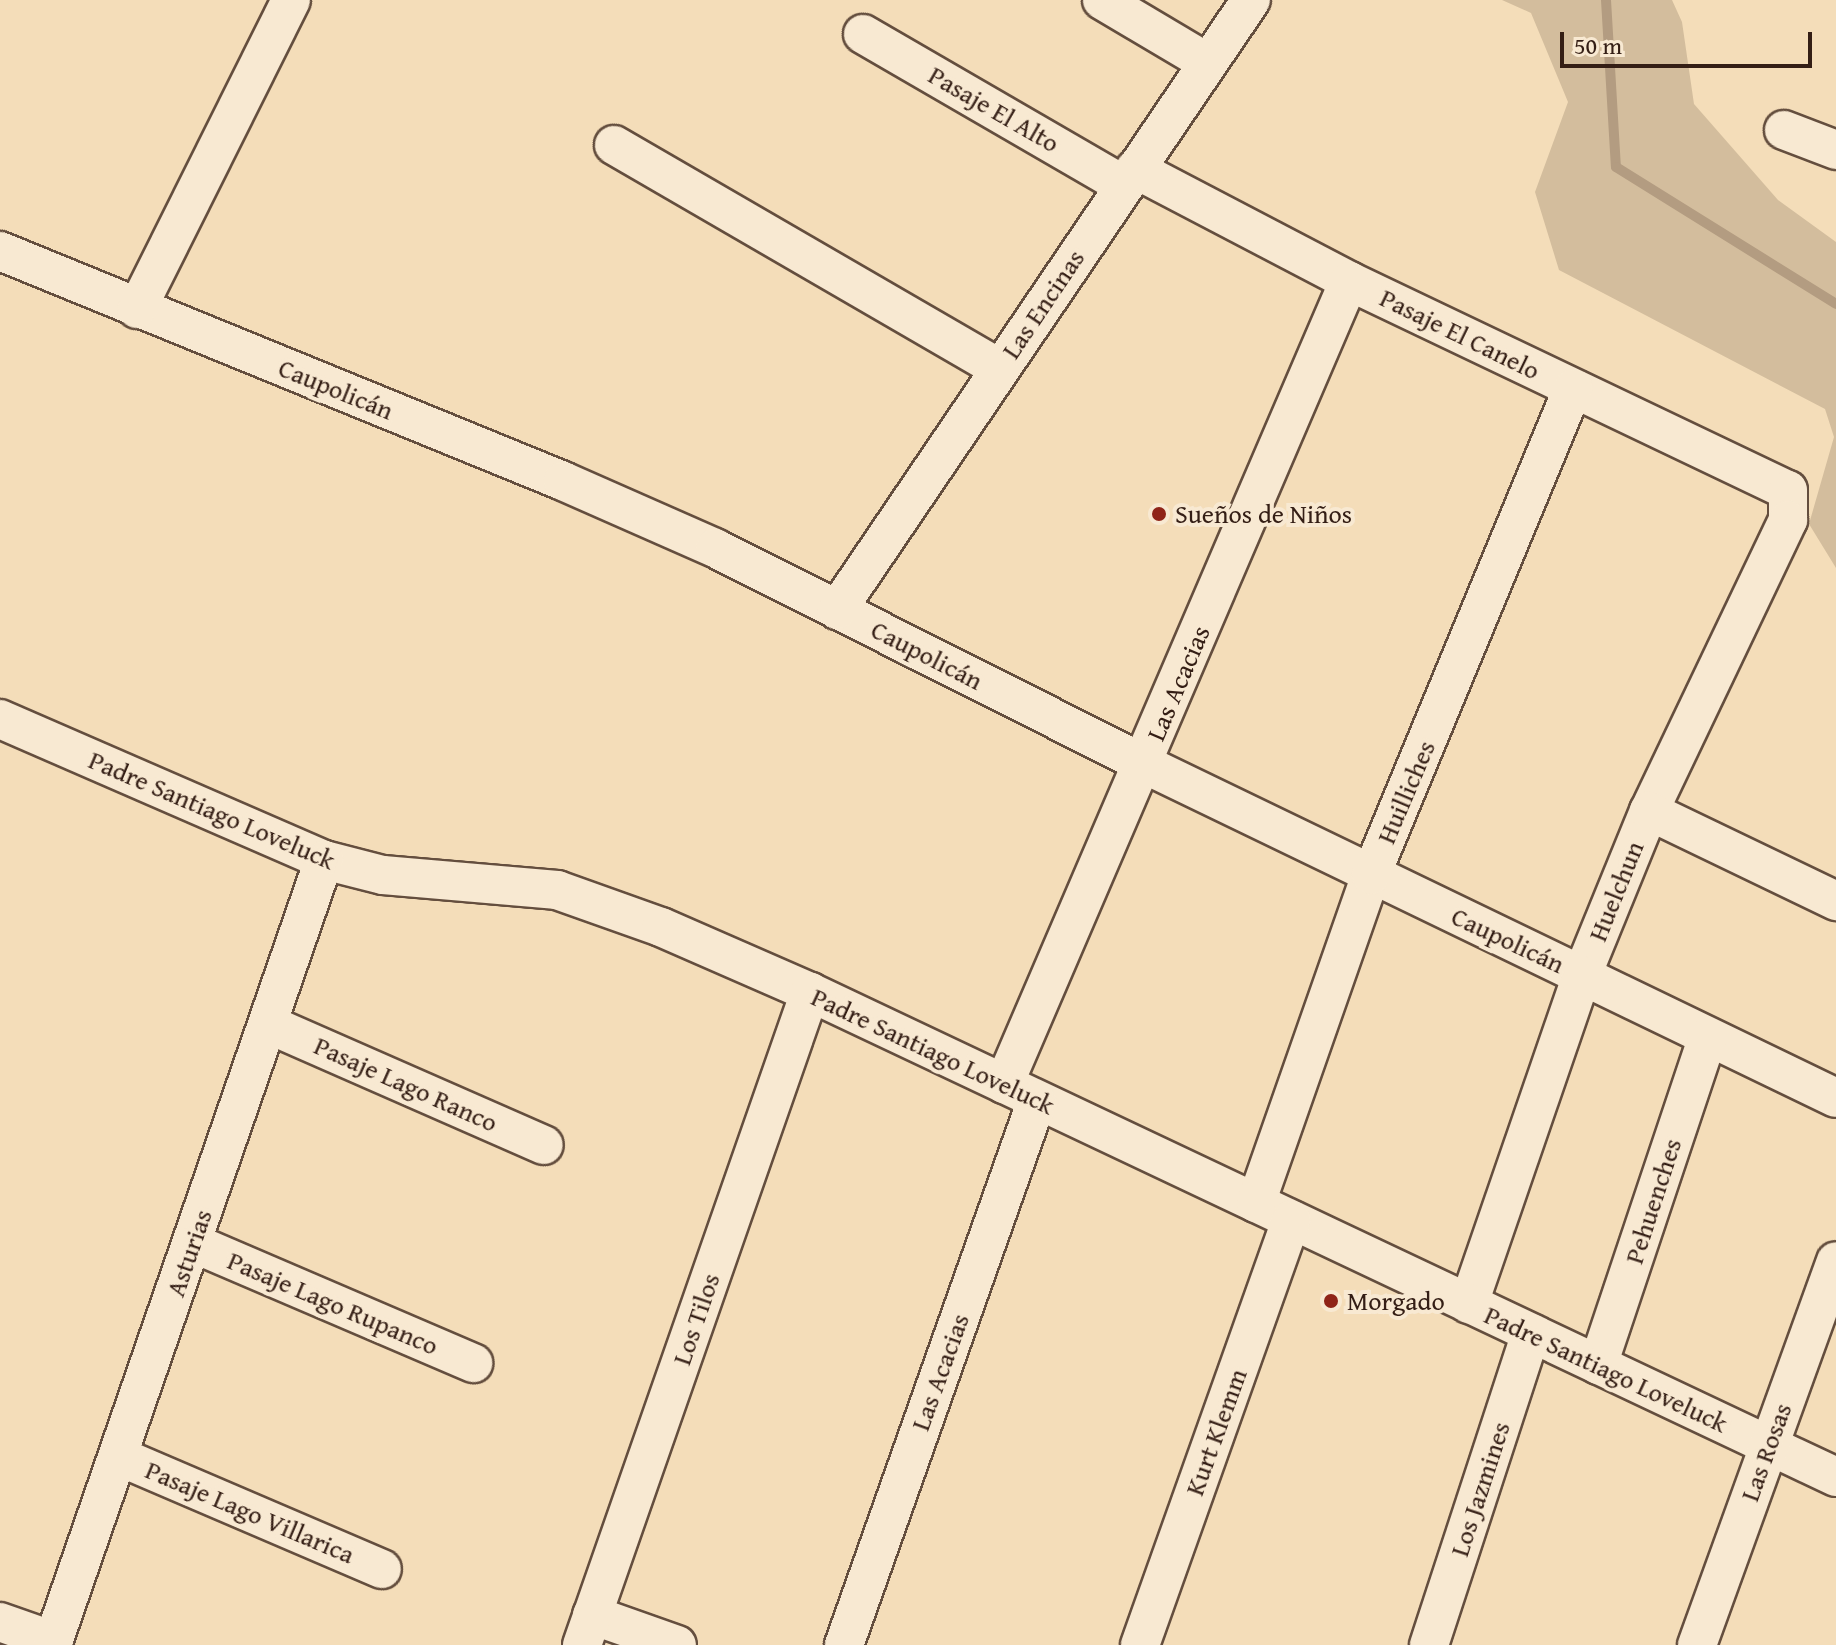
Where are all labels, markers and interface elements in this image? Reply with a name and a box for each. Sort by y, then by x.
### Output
scale bar [1564,16,1816,66]
text: 50 m [1574,28,1622,63]
street label: Pasaje El Alto [923,59,1065,159]
street label: Las Encinas [995,244,1091,364]
street label: Pasaje El Canelo [1375,282,1545,386]
street label: Caupolicán [274,352,398,426]
place label: Sueños de Niños [1175,498,1352,530]
marker: Sueños de Niños [1150,505,1168,523]
street label: Caupolicán [866,614,988,696]
street label: Las Acacias [1140,621,1216,745]
street label: Huilliches [1370,736,1442,848]
street label: Padre Santiago Loveluck [84,744,340,876]
street label: Huelchun [1582,836,1650,946]
street label: Caupolicán [1447,900,1569,980]
street label: Padre Santiago Loveluck [807,981,1059,1121]
street label: Pasaje Lago Ranco [310,1030,502,1138]
street label: Pehuenches [1618,1134,1688,1268]
street label: Asturias [160,1205,218,1301]
street label: Pasaje Lago Rupanco [223,1245,443,1361]
street label: Los Tilos [666,1269,726,1369]
place label: Morgado [1347,1285,1445,1317]
marker: Morgado [1322,1292,1340,1310]
street label: Padre Santiago Loveluck [1480,1299,1732,1439]
street label: Las Acacias [904,1309,976,1435]
street label: Kurt Klemm [1179,1364,1253,1500]
street label: Las Rosas [1734,1399,1798,1505]
street label: Los Jazmines [1444,1418,1516,1560]
street label: Pasaje Lago Villarica [141,1454,359,1570]

